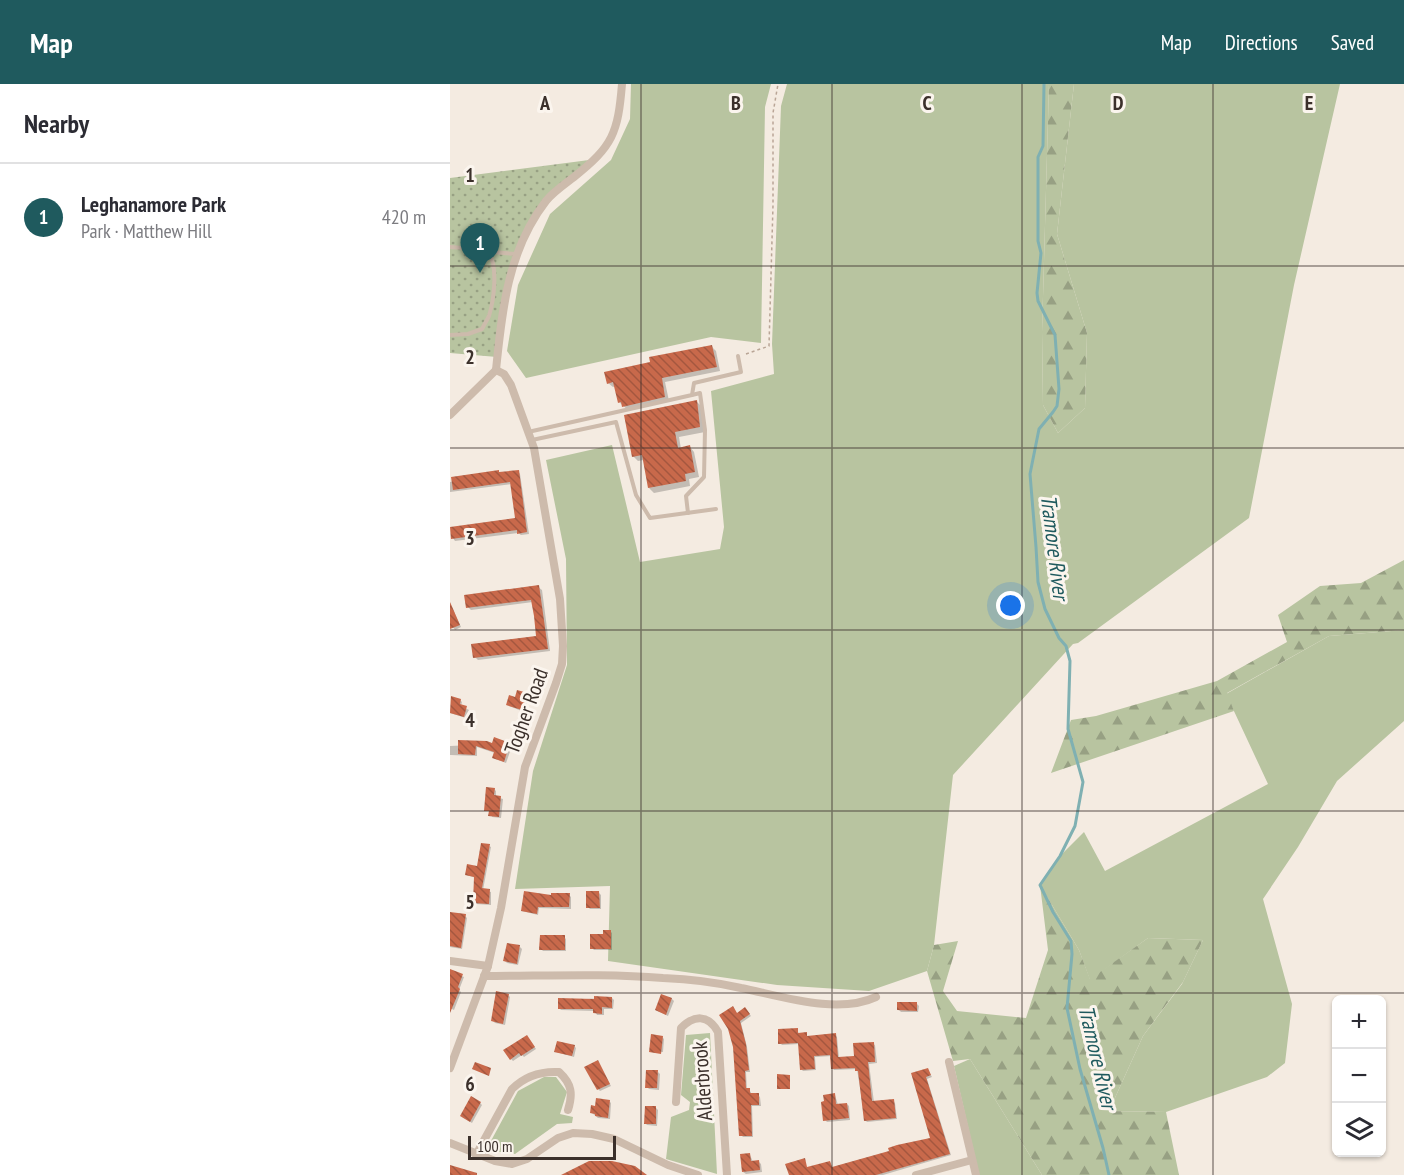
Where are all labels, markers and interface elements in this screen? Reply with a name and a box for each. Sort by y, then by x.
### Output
text: Map [30,24,73,61]
text: Map [1161,29,1192,56]
text: Directions [1225,29,1298,56]
text: Saved [1331,29,1374,56]
text: A [539,90,551,116]
text: B [731,90,741,116]
text: C [922,90,932,116]
text: D [1113,90,1124,116]
text: E [1305,90,1313,116]
text: Nearby [24,107,89,140]
text: 1 [465,162,475,188]
text: Leghanamore Park [81,190,226,218]
text: 1 [39,204,48,230]
text: 420 m [382,204,426,230]
text: Park · Matthew Hill [81,218,212,244]
pin: 1 [460,224,500,273]
text: 2 [465,344,475,370]
water label: Tramore River [1035,493,1076,604]
text: 3 [465,525,475,551]
your location [996,591,1025,620]
street label: Togher Road [498,664,554,758]
text: 4 [465,707,475,733]
text: 5 [465,889,475,915]
map controls [1332,995,1386,1157]
button: + [1332,995,1386,1049]
water label: Tramore River [1073,1003,1124,1114]
street label: Alderbrook [686,1040,718,1122]
button: − [1332,1049,1386,1103]
text: 6 [465,1071,475,1097]
button: layers [1332,1103,1386,1157]
scale bar [468,1133,616,1160]
text: 100 m [477,1136,512,1156]

